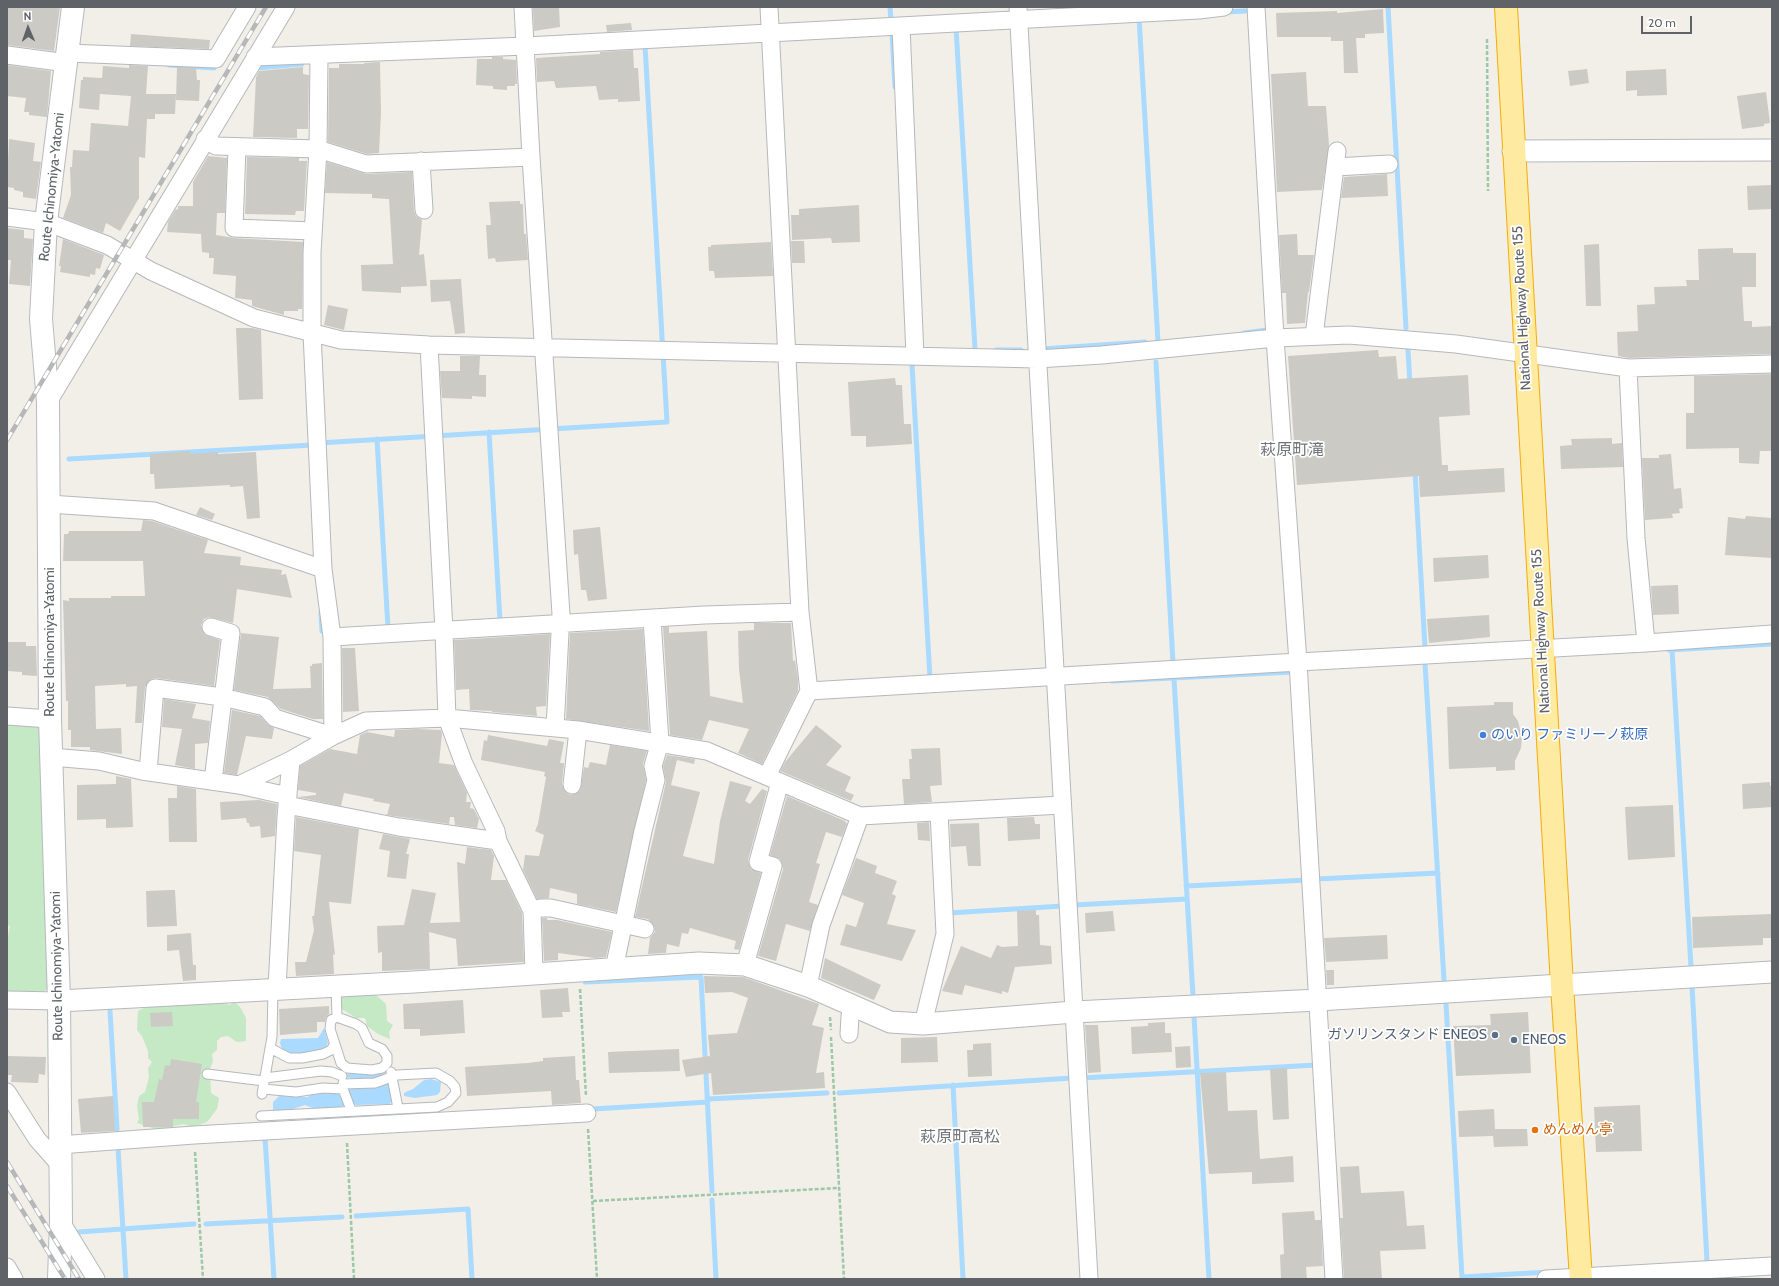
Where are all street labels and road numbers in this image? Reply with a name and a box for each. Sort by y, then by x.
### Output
street label: Route Ichinomiya-Yatomi [36,112,68,262]
street label: National Highway Route 155 [1509,225,1535,391]
street label: National Highway Route 155 [1528,548,1554,714]
street label: Route Ichinomiya-Yatomi [42,567,58,717]
street label: Route Ichinomiya-Yatomi [47,891,67,1041]

